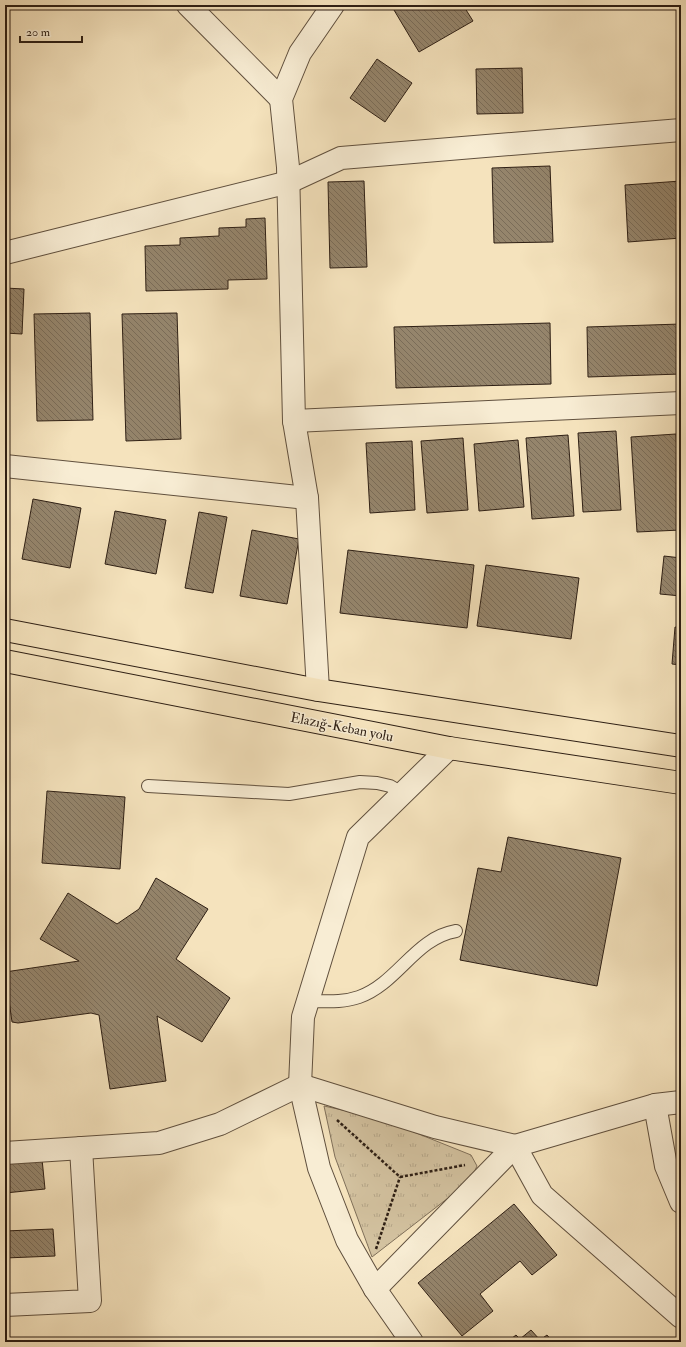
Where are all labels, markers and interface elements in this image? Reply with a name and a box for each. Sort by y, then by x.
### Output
scale bar [20,18,82,44]
text: 20 m [26,25,51,40]
street label: Elazığ-Keban yolu [289,709,395,746]

